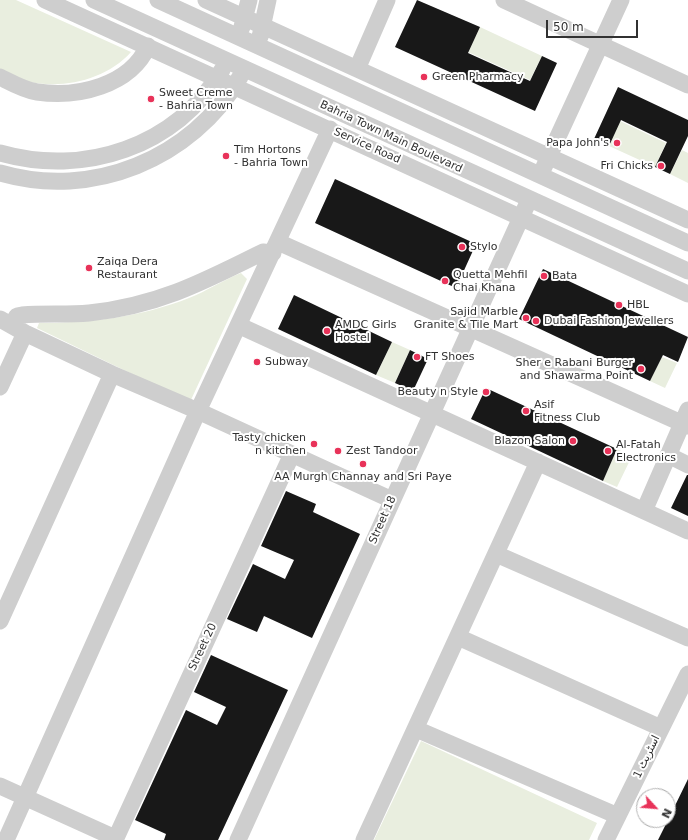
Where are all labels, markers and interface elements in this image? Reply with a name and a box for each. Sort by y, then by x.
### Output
scale bar [548,12,640,38]
text: 50 m [553,20,584,34]
place label: Green Pharmacy [432,70,523,84]
marker: Green Pharmacy [419,72,429,82]
place label: Sweet Creme - Bahria Town [159,86,233,112]
marker: Sweet Creme - Bahria Town [146,94,156,104]
street label: Bahria Town Main Boulevard [318,98,464,176]
street label: Service Road [332,125,402,167]
place label: Papa John's [546,136,609,150]
marker: Papa John's [612,138,622,148]
place label: Tim Hortons - Bahria Town [234,143,308,169]
marker: Tim Hortons - Bahria Town [221,151,231,161]
place label: Fri Chicks [601,159,653,173]
marker: Fri Chicks [656,161,666,171]
place label: Stylo [470,240,498,254]
marker: Stylo [457,242,467,252]
place label: Zaiqa Dera Restaurant [97,255,158,281]
marker: Zaiqa Dera Restaurant [84,263,94,273]
place label: Quetta Mehfil Chai Khana [453,268,527,294]
place label: Bata [552,269,577,283]
marker: Bata [539,271,549,281]
marker: Quetta Mehfil Chai Khana [440,276,450,286]
place label: HBL [627,298,649,312]
marker: HBL [614,300,624,310]
place label: Sajid Marble Granite & Tile Mart [414,305,518,331]
marker: Sajid Marble Granite & Tile Mart [521,313,531,323]
place label: Dubai Fashion Jewellers [544,314,674,328]
marker: Dubai Fashion Jewellers [531,316,541,326]
place label: AMDC Girls Hostel [335,318,397,344]
marker: AMDC Girls Hostel [322,326,332,336]
place label: FT Shoes [425,350,475,364]
marker: FT Shoes [412,352,422,362]
place label: Subway [265,355,308,369]
place label: Sher e Rabani Burger and Shawarma Point [515,356,633,382]
marker: Subway [252,357,262,367]
marker: Sher e Rabani Burger and Shawarma Point [636,364,646,374]
place label: Beauty n Style [398,385,478,399]
marker: Beauty n Style [481,387,491,397]
place label: Asif Fitness Club [534,398,600,424]
marker: Asif Fitness Club [521,406,531,416]
place label: Tasty chicken n kitchen [232,431,306,457]
place label: Blazon Salon [494,434,565,448]
marker: Blazon Salon [568,436,578,446]
place label: Al-Fatah Electronics [616,438,676,464]
marker: Tasty chicken n kitchen [309,439,319,449]
place label: Zest Tandoor [346,444,417,458]
marker: Zest Tandoor [333,446,343,456]
marker: Al-Fatah Electronics [603,446,613,456]
marker: AA Murgh Channay and Sri Paye [358,459,368,469]
place label: AA Murgh Channay and Sri Paye [274,470,452,484]
street label: Street 18 [367,494,399,546]
street label: Street 20 [186,621,220,673]
street label: اسٹریٹ 1 [631,733,663,781]
north arrow [636,788,676,828]
text: N [658,806,674,820]

